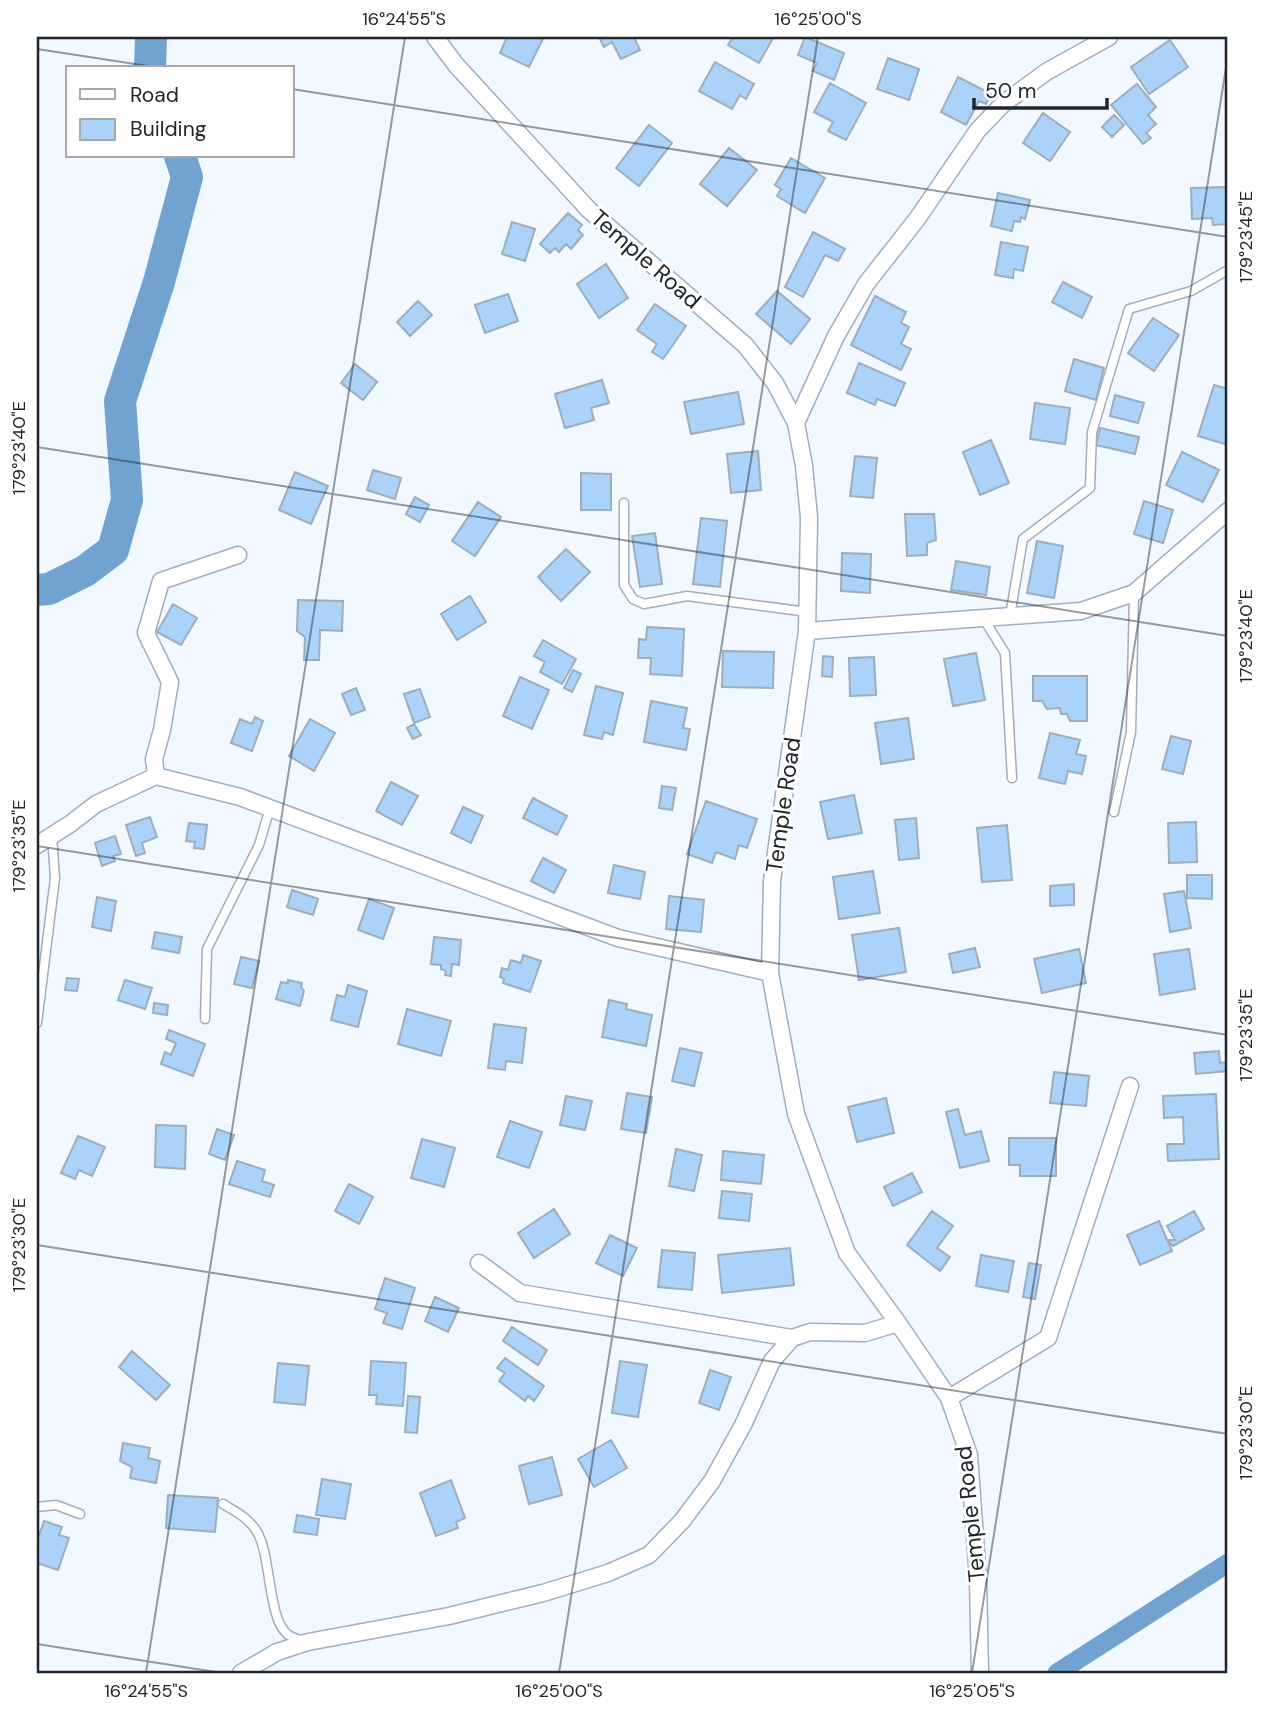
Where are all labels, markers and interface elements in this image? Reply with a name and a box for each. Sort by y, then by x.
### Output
text: 16°24'55"S [362,7,446,31]
text: 16°25'00"S [774,7,862,31]
legend [66,66,294,158]
scale bar [974,66,1108,110]
text: 50 m [985,77,1036,105]
text: Road [130,81,179,109]
text: Building [130,115,207,143]
text: 179°23'45"E [1234,191,1258,283]
street label: Temple Road [585,203,707,315]
text: 179°23'40"E [7,401,31,495]
text: 179°23'40"E [1234,589,1258,683]
street label: Temple Road [759,735,807,875]
text: 179°23'35"E [7,800,31,892]
text: 179°23'35"E [1234,989,1258,1081]
text: 179°23'30"E [7,1198,31,1292]
text: 179°23'30"E [1234,1386,1258,1480]
street label: Temple Road [948,1444,992,1584]
text: 16°24'55"S [104,1679,188,1703]
text: 16°25'00"S [515,1679,603,1703]
text: 16°25'05"S [929,1679,1015,1703]

